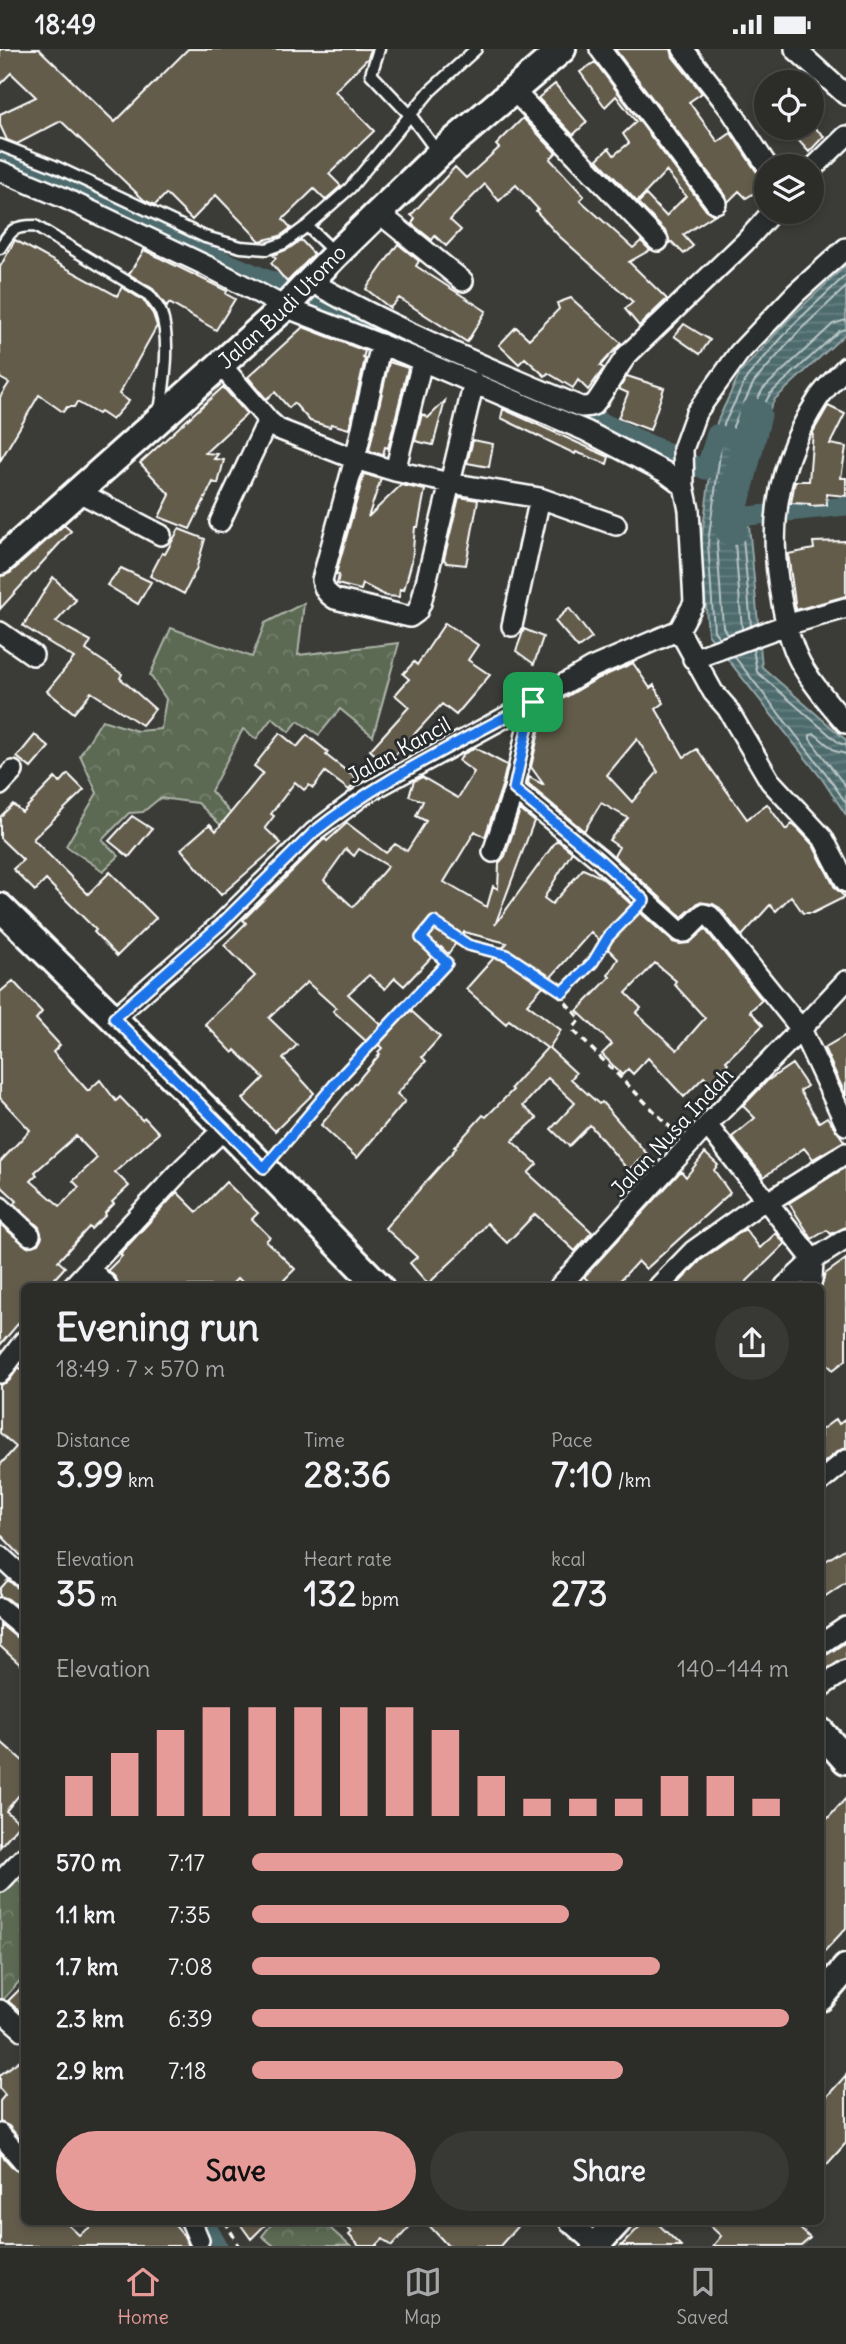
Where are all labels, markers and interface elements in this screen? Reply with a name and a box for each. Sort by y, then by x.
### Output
text: 18:49 [35,8,96,41]
map controls [754,70,824,224]
button: locate [754,70,824,140]
button: layers [754,154,824,224]
street label: Jalan Budi Utomo [212,238,352,374]
pin [503,672,563,732]
icon: arrive [514,683,552,721]
street label: Jalan Kancil [343,711,455,789]
street label: Jalan Nusa Indah [605,1062,739,1202]
text: Evening run [56,1304,259,1351]
button: share [715,1306,789,1380]
text: 18:49 · 7 × 570 m [56,1354,225,1383]
text: Distance [56,1428,130,1452]
text: Time [304,1428,345,1452]
text: Pace [551,1428,593,1452]
text: 3.99 [56,1452,123,1496]
text: 28:36 [304,1452,391,1496]
text: 7:10 [551,1452,613,1496]
text: km [123,1468,154,1492]
text: /km [613,1468,651,1492]
text: Elevation [56,1547,134,1571]
text: Heart rate [304,1547,392,1571]
text: kcal [551,1547,586,1571]
text: 35 [56,1571,96,1615]
text: 132 [304,1571,357,1615]
text: 273 [551,1571,608,1615]
text: m [96,1587,117,1611]
text: bpm [357,1587,399,1611]
text: Elevation [56,1654,150,1683]
text: 140–144 m [677,1654,789,1683]
text: 570 m [56,1848,121,1877]
text: 7:17 [168,1848,205,1877]
text: 1.1 km [56,1900,115,1929]
text: 7:35 [168,1900,211,1929]
text: 1.7 km [56,1952,119,1981]
text: 7:08 [168,1952,213,1981]
text: 2.3 km [56,2004,124,2033]
text: 6:39 [168,2004,213,2033]
text: 2.9 km [56,2056,124,2085]
text: 7:18 [168,2056,207,2085]
button: Save [56,2131,416,2211]
button: Share [430,2131,789,2211]
tab: Home [117,2263,169,2329]
tab: Map [404,2263,442,2329]
tab: Saved [677,2263,729,2329]

